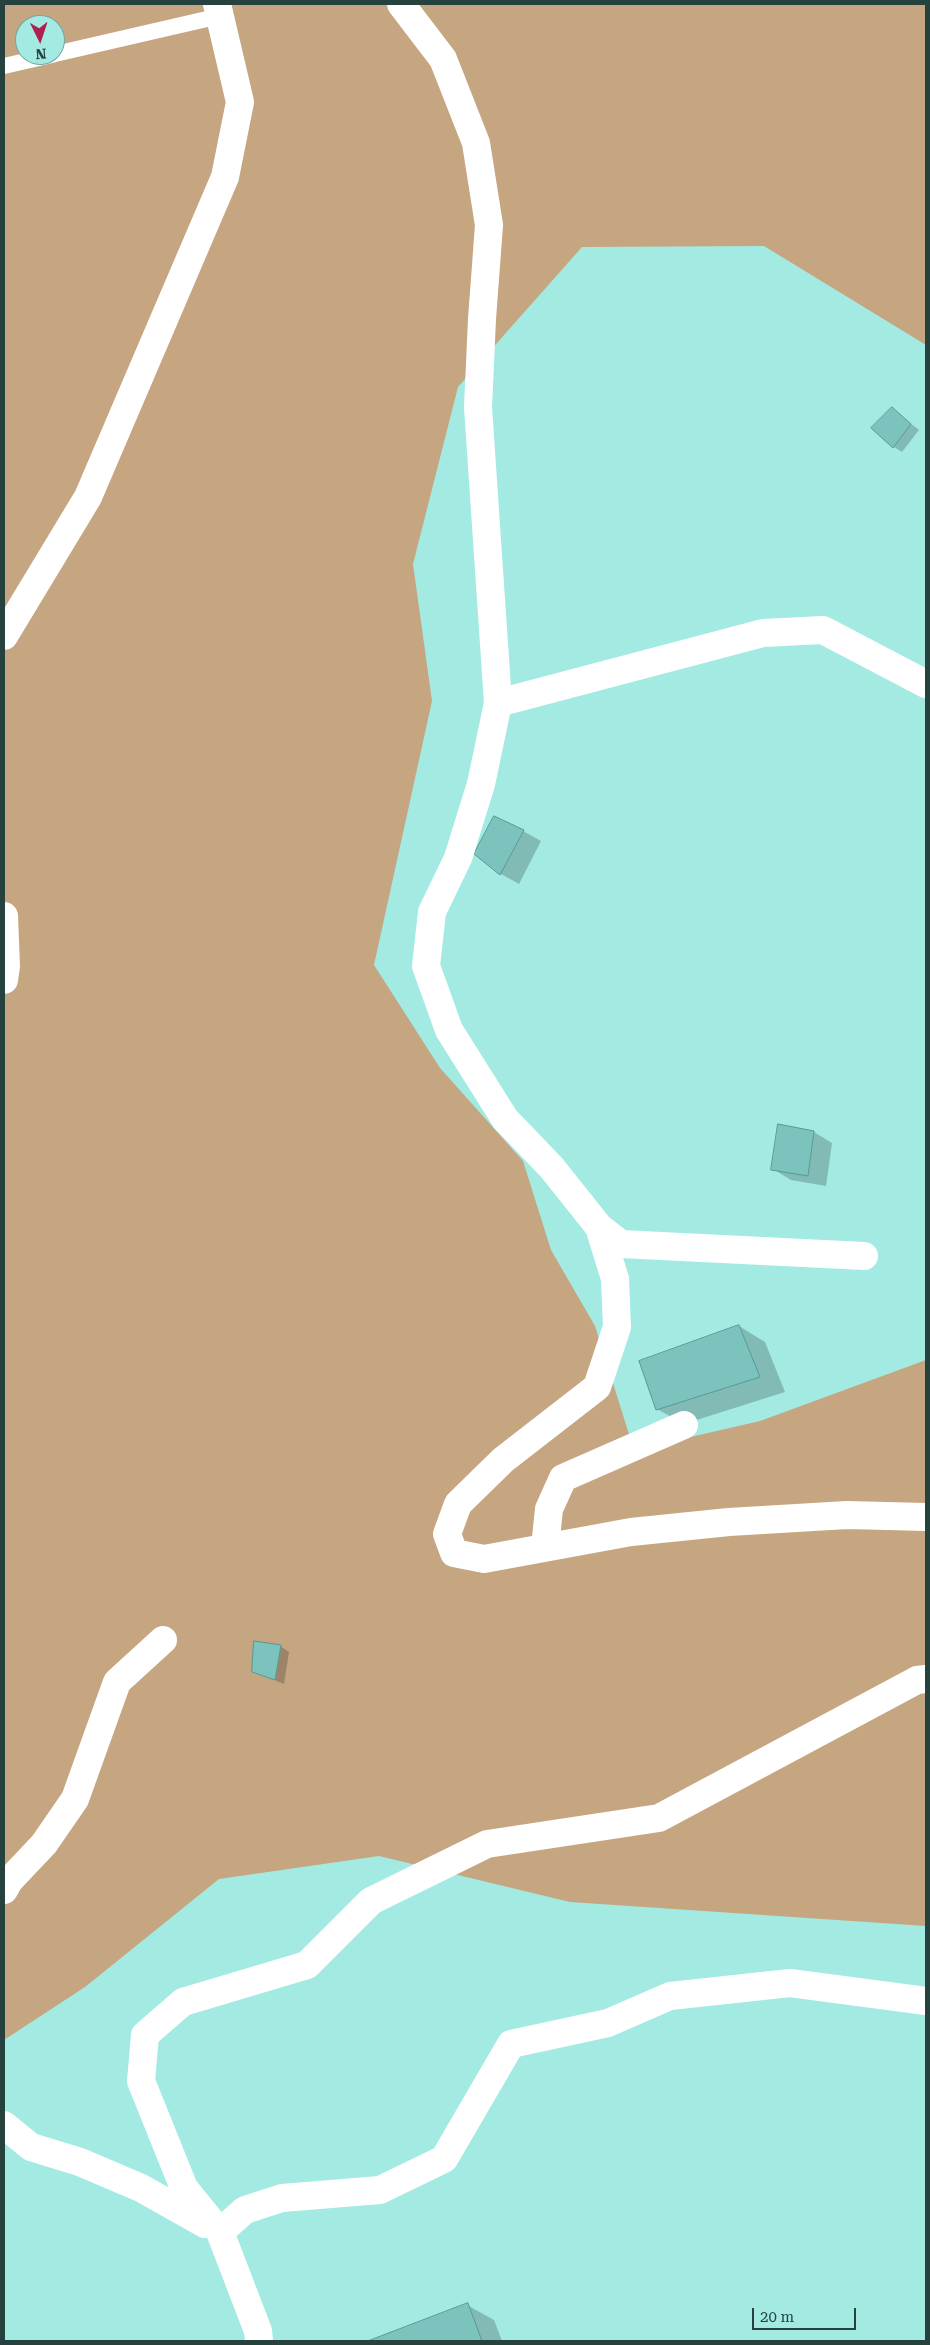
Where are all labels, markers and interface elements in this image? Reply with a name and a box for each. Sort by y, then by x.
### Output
north arrow [15,15,65,65]
text: N [35,46,47,62]
scale bar [755,2298,859,2330]
text: 20 m [760,2308,794,2326]

